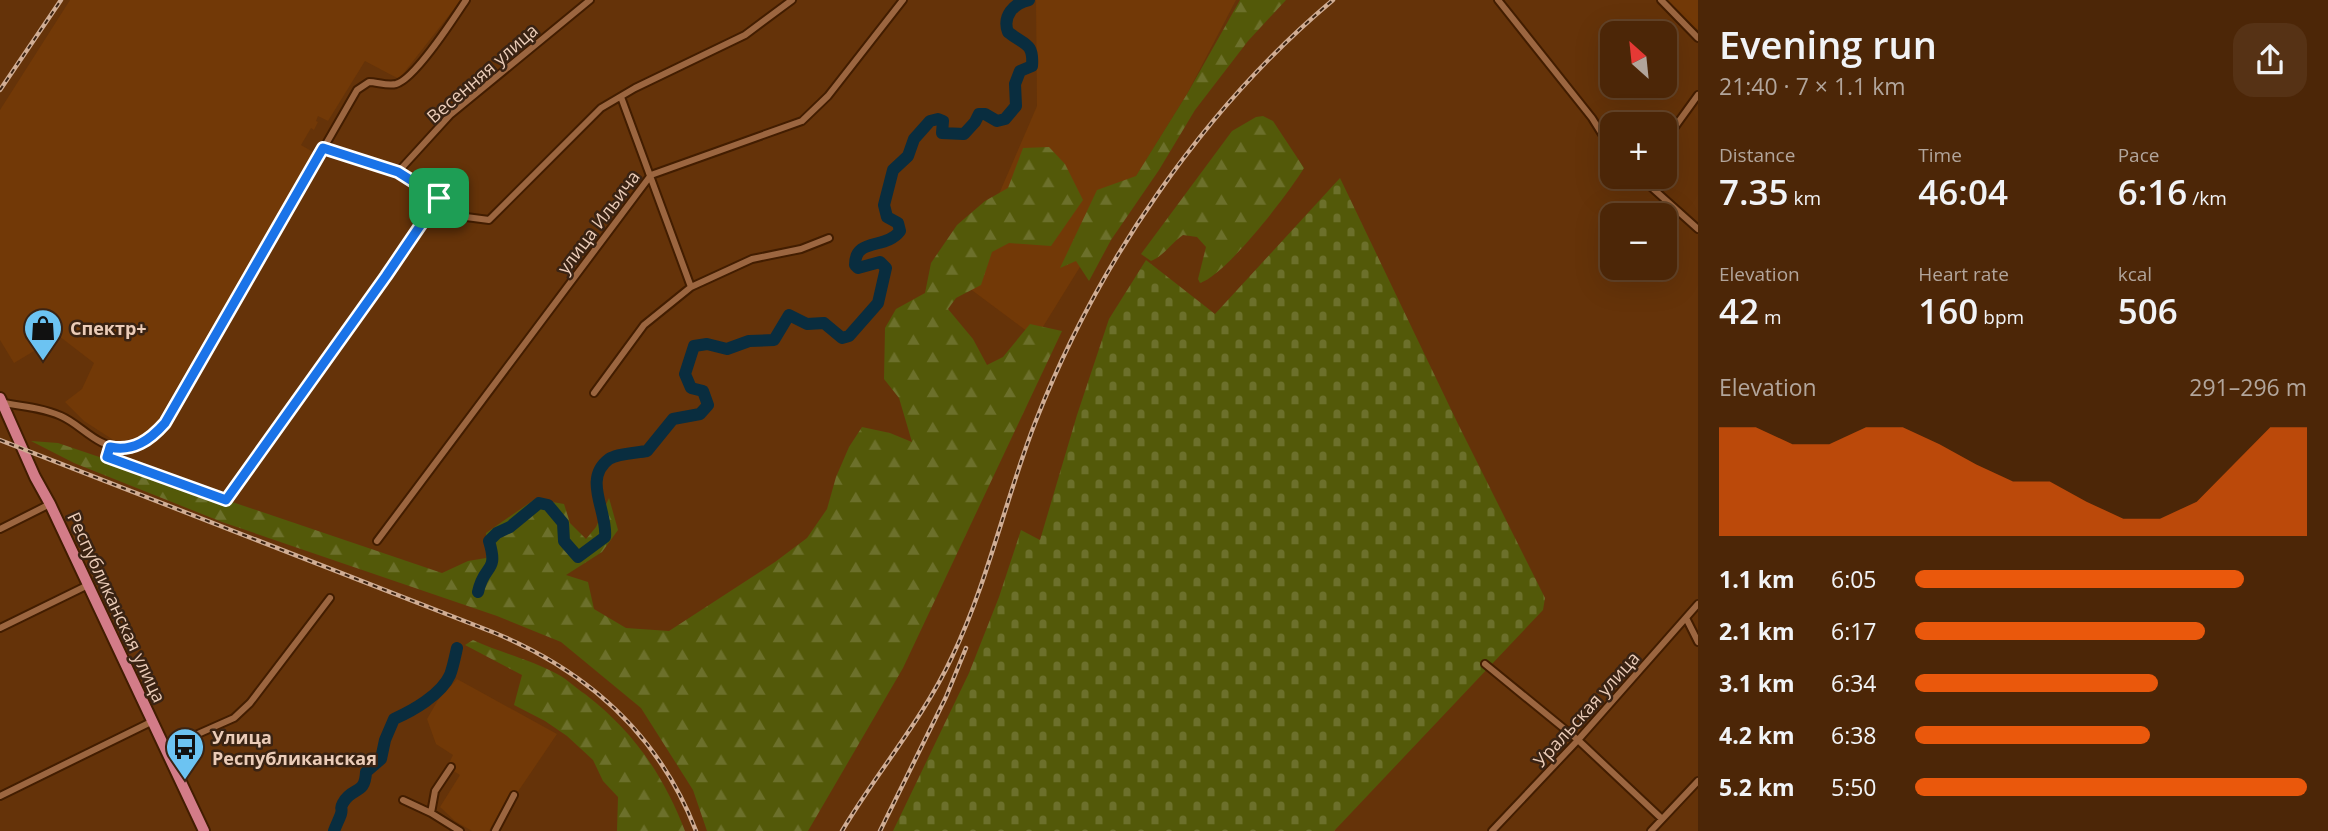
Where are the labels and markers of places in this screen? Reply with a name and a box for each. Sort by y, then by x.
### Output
pin [409,168,469,228]
shop icon: Спектр+ [22,307,64,362]
place label: Спектр+ [70,316,147,340]
place label: Улица Республиканская [212,725,377,770]
bus stop icon: Улица Республиканская [164,726,206,781]

